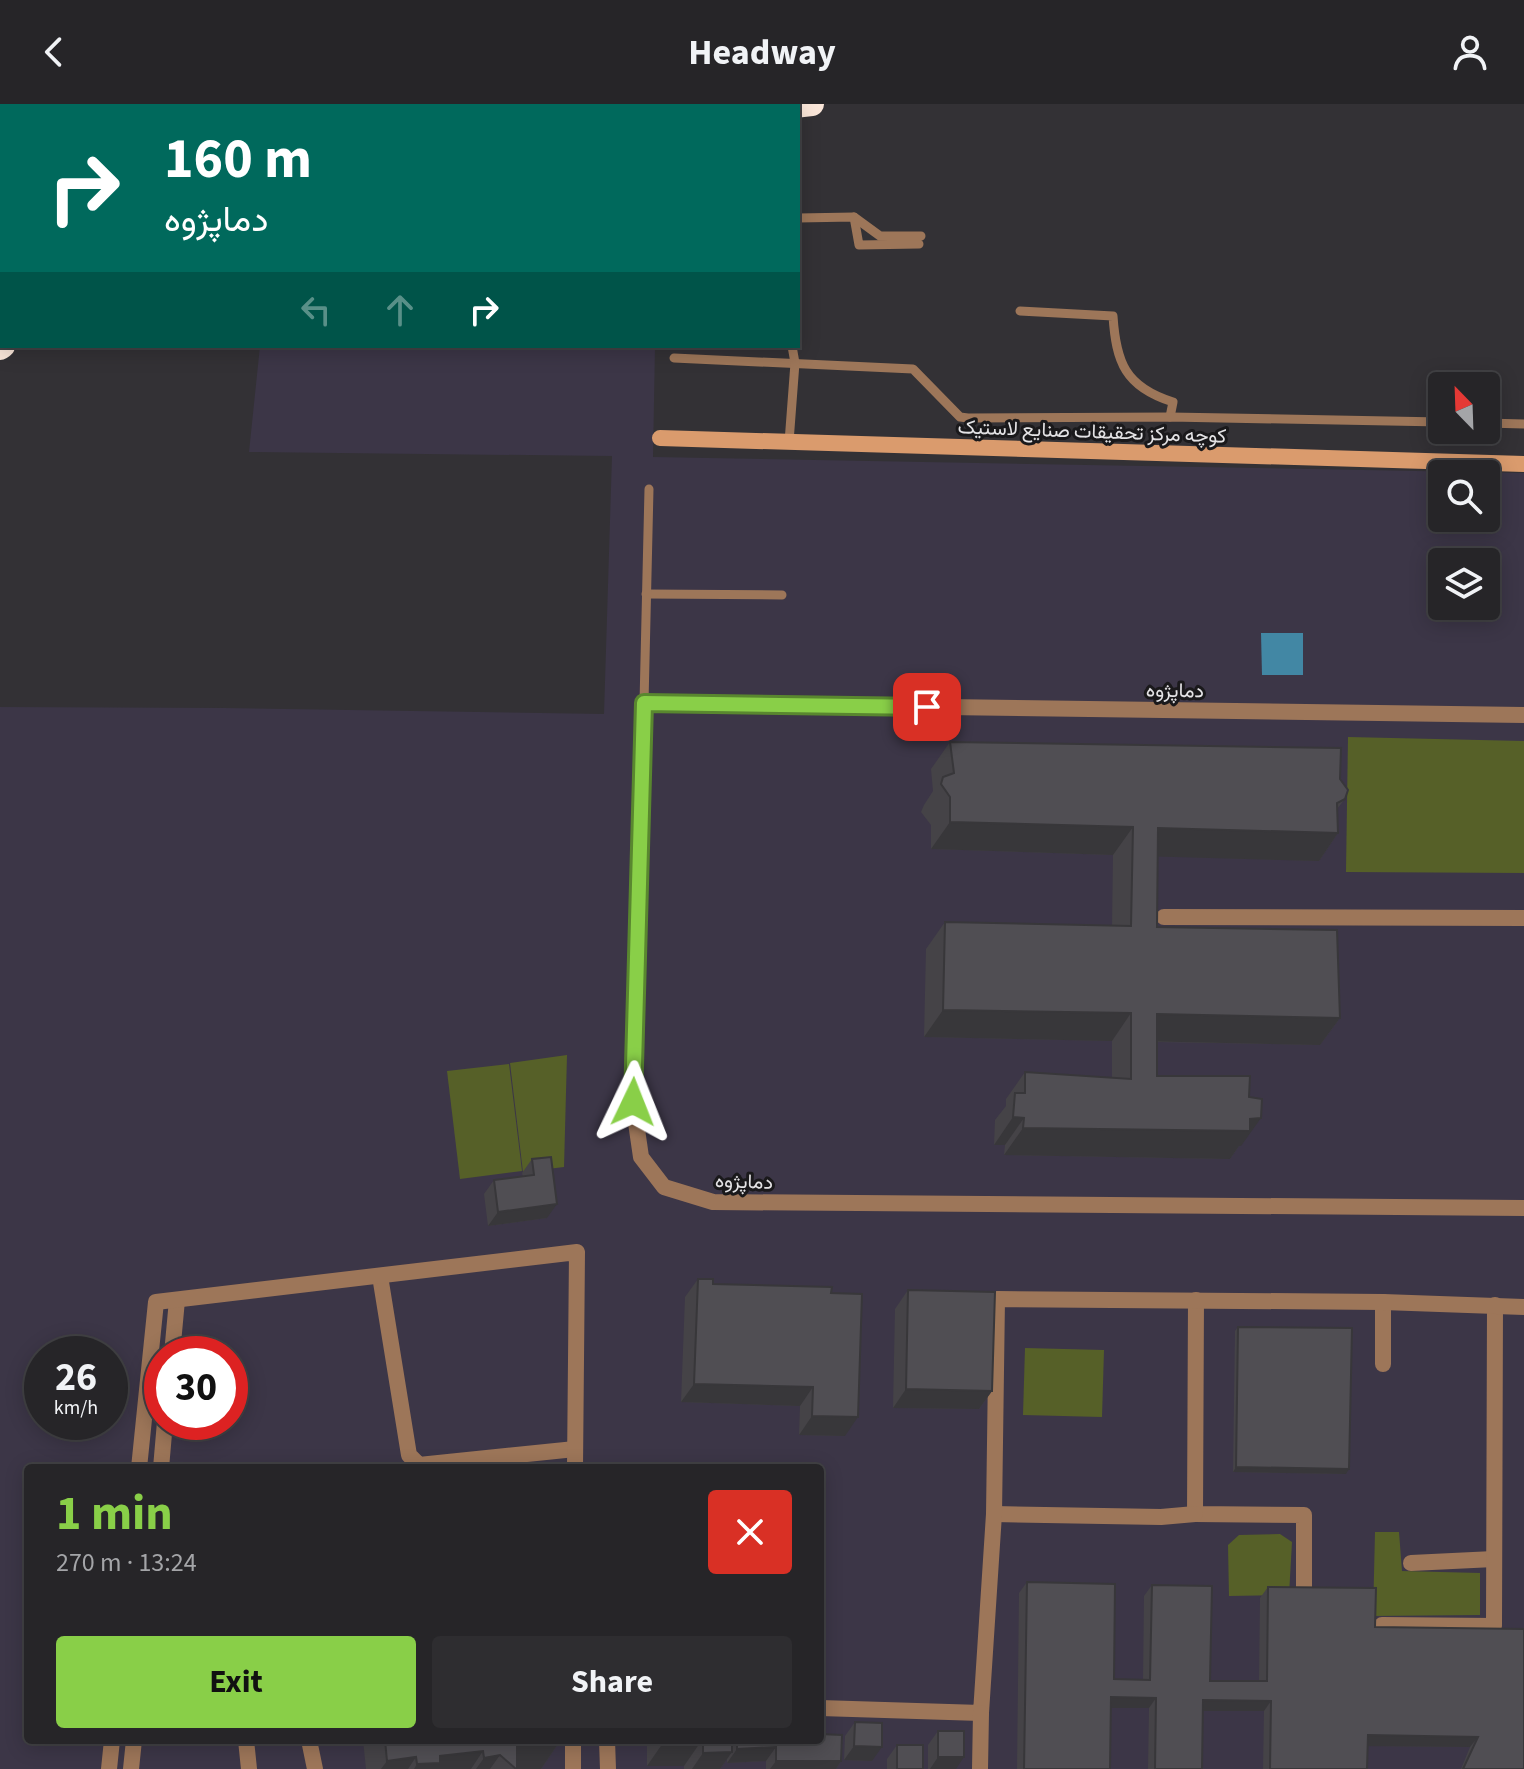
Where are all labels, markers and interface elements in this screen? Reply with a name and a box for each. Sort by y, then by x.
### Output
text: Headway [688,27,836,78]
icon: back [32,30,76,74]
icon: person [1448,30,1492,74]
text: 160 m [164,120,312,199]
icon: right [32,136,136,240]
text: دماپژوه [164,194,268,245]
icon: left [294,288,338,332]
icon: ahead [378,288,422,332]
icon: right [462,288,506,332]
north arrow [1428,372,1500,444]
map controls [1428,372,1500,620]
street label: کوچه مرکز تحقیقات صنایع لاستیک [957,413,1227,451]
button: search [1428,460,1500,532]
button: layers [1428,548,1500,620]
pin [893,673,961,741]
street label: دماپژوه [1146,676,1204,706]
icon: arrive [905,685,949,729]
position arrow [591,1060,675,1144]
street label: دماپژوه [714,1167,773,1197]
speed limit sign: 30 [144,1336,248,1440]
text: 26 [55,1349,97,1406]
text: km/h [54,1394,98,1422]
text: 1 min [56,1480,173,1548]
button: close [708,1490,792,1574]
text: 270 m · 13:24 [56,1544,197,1581]
button: Exit [56,1636,416,1728]
button: Share [432,1636,792,1728]

